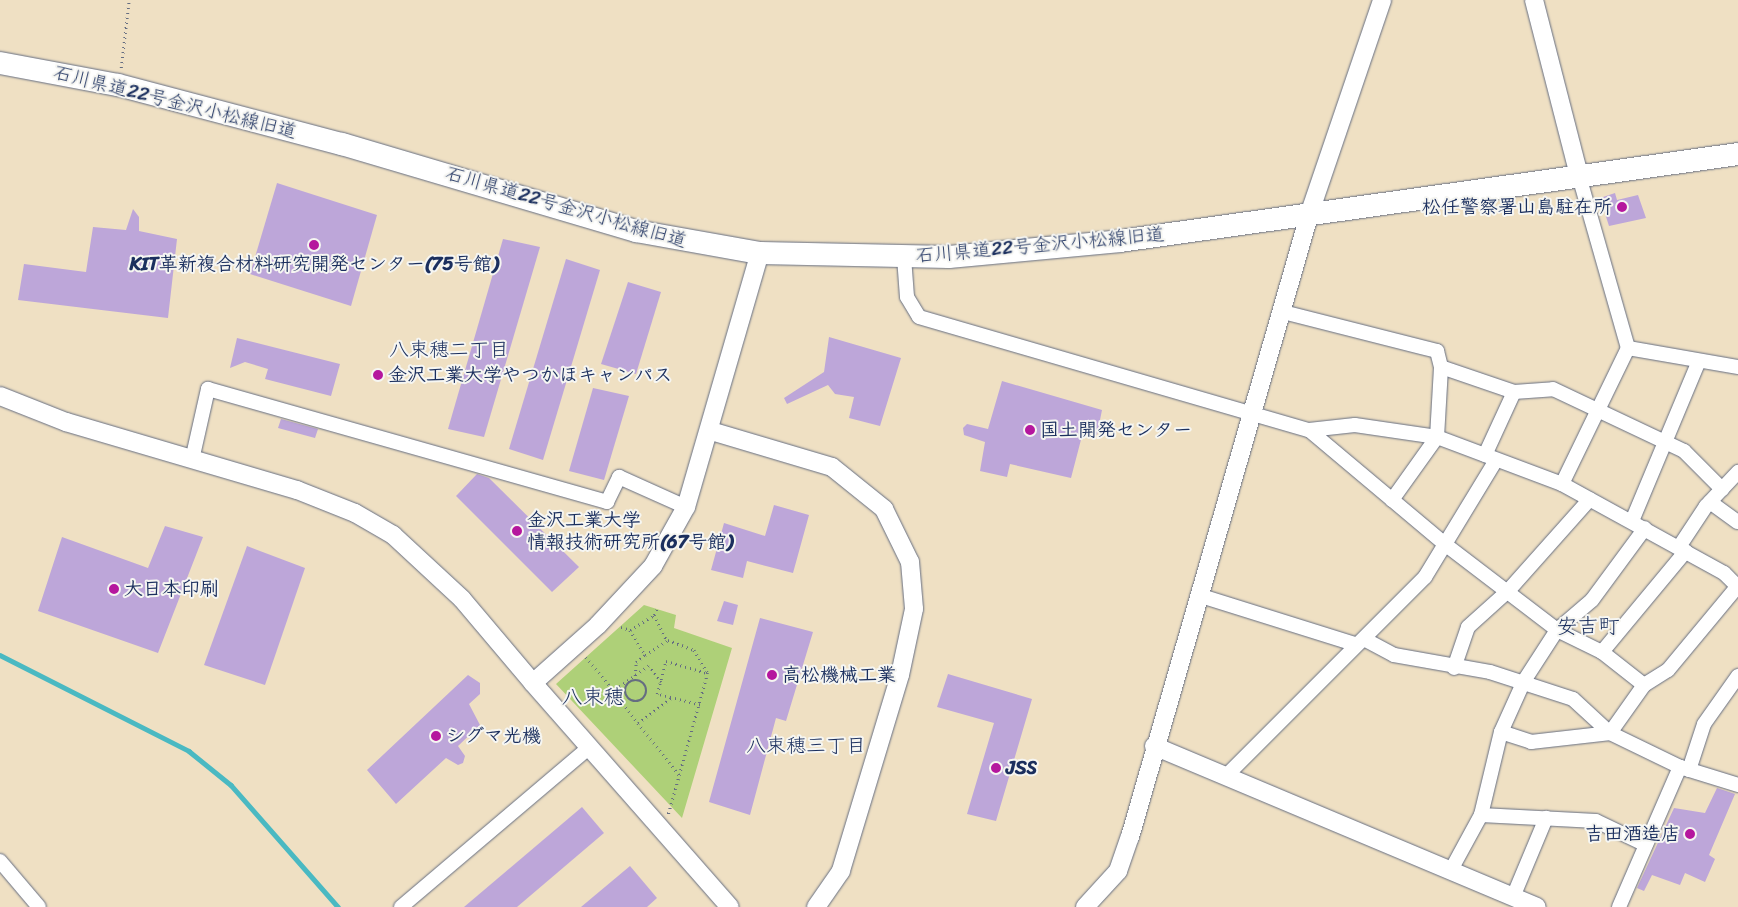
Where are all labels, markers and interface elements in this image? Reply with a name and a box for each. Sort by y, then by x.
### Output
street label: 石川県道22号金沢小松線旧道 [51,61,299,143]
street label: 石川県道22号金沢小松線旧道 [443,162,689,252]
place label: 松任警察署山島駐在所 [1422,196,1612,218]
marker: 松任警察署山島駐在所 [1616,201,1628,213]
street label: 石川県道22号金沢小松線旧道 [915,223,1165,267]
marker: KIT革新複合材料研究開発センター(75号館) [308,239,320,251]
place label: KIT革新複合材料研究開発センター(75号館) [129,253,499,275]
district label: 八束穂二丁目 [389,337,509,361]
place label: 金沢工業大学やつかほキャンパス [388,364,673,386]
marker: 金沢工業大学やつかほキャンパス [372,369,384,381]
place label: 国土開発センター [1040,419,1192,441]
marker: 国土開発センター [1024,424,1036,436]
place label: 金沢工業大学 情報技術研究所(67号館) [527,509,733,553]
marker: 金沢工業大学 情報技術研究所(67号館) [511,525,523,537]
place label: 大日本印刷 [124,578,219,600]
marker: 大日本印刷 [108,583,120,595]
district label: 安吉町 [1557,613,1619,639]
place label: 高松機械工業 [782,664,896,686]
marker: 高松機械工業 [766,669,778,681]
district label: 八束穂 [562,684,624,710]
place label: シグマ光機 [446,725,541,747]
marker: シグマ光機 [430,730,442,742]
district label: 八束穂三丁目 [746,733,866,757]
place label: JSS [1006,757,1037,779]
marker: JSS [990,762,1002,774]
place label: 吉田酒造店 [1585,823,1680,845]
marker: 吉田酒造店 [1684,828,1696,840]

